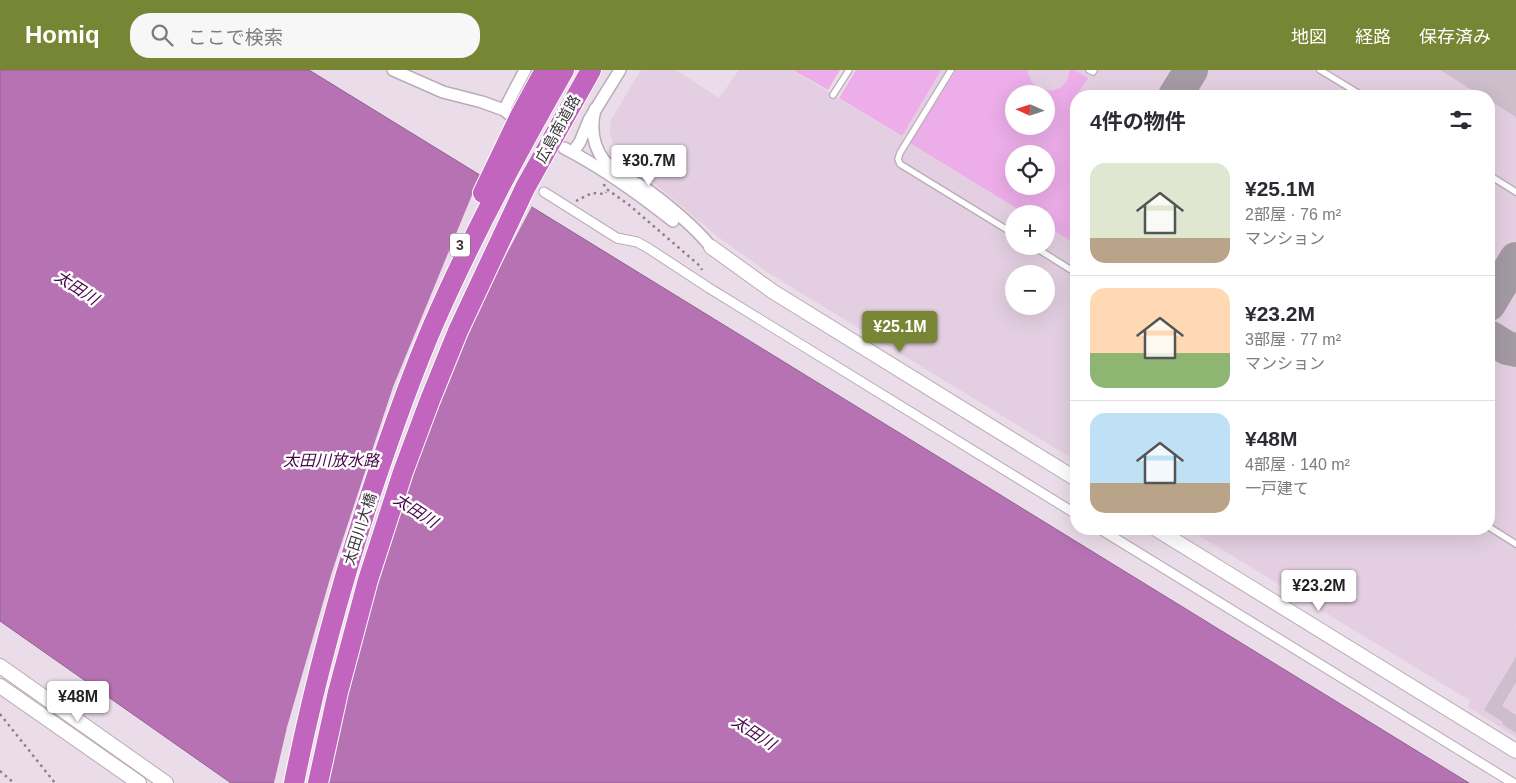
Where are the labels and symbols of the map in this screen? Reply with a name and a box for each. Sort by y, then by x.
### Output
north arrow [1005,85,1055,135]
street label: 広島南道路 [532,92,583,166]
pin: ¥30.7M [608,144,690,187]
road number: 3 [450,234,470,256]
water label: 太田川 [52,267,103,309]
pin: ¥25.1M [859,310,941,353]
water label: 太田川放水路 [283,452,381,469]
water label: 太田川 [391,490,442,532]
street label: 太田川大橋 [340,491,379,567]
pin: ¥23.2M [1278,570,1360,612]
pin: ¥48M [48,680,108,723]
water label: 太田川 [729,712,780,754]

